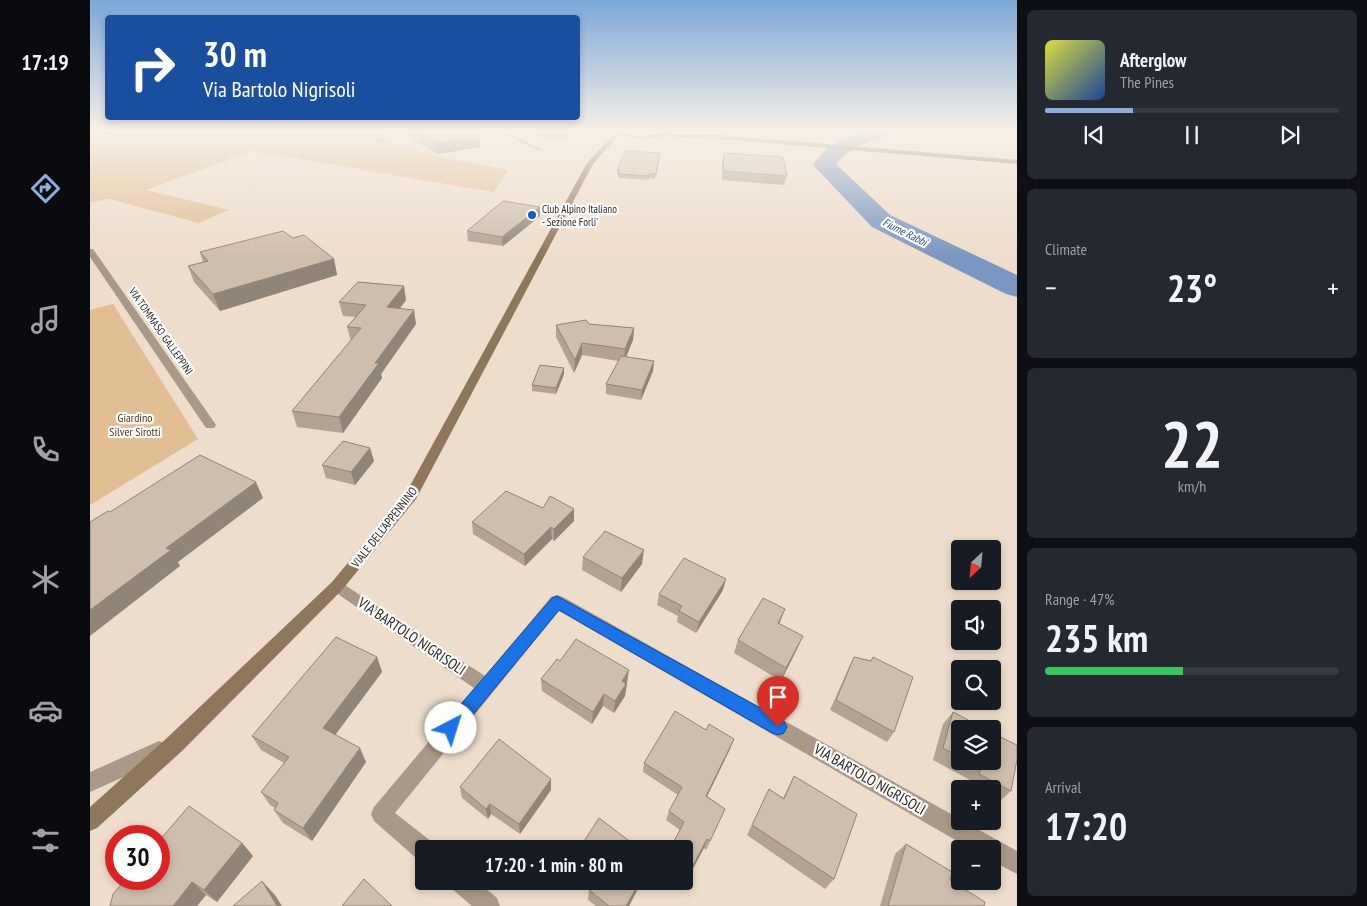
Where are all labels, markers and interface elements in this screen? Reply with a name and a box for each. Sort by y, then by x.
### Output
text: 30 m [203,31,267,77]
icon: right [120,35,185,100]
text: 17:19 [21,48,69,76]
text: Afterglow [1120,48,1186,72]
text: The Pines [1120,72,1174,92]
text: Via Bartolo Nigrisoli [203,75,356,103]
icon: previous [1080,121,1108,149]
icon: pause [1178,121,1206,149]
icon: next [1276,121,1304,149]
icon: directions [28,171,63,206]
place label: Club Alpino Italiano - Sezione Forli' [542,202,617,229]
marker: Club Alpino Italiano - Sezione Forli' [526,209,538,221]
water label: Fiume Rabbi [881,215,931,250]
text: Climate [1045,239,1087,259]
text: 23° [1167,263,1217,312]
text: − [1045,269,1057,306]
text: + [1327,269,1339,306]
street label: VIA TOMMASO GALLEPPINI [125,284,196,377]
icon: music [28,302,63,337]
text: 22 [1161,401,1223,485]
park label: Giardino Silver Sirotti [109,410,161,439]
icon: phone [28,432,63,467]
text: km/h [1178,476,1206,496]
street label: VIALE DELL'APPENNINO [347,483,420,571]
north arrow [951,540,1001,590]
map controls [951,540,1001,890]
icon: climate [28,562,63,597]
text: Range · 47% [1045,589,1114,609]
street label: VIA BARTOLO NIGRISOLI [354,592,470,679]
button: sound [951,600,1001,650]
text: 235 km [1045,613,1148,662]
button: search [951,660,1001,710]
pin [757,676,799,727]
icon: arrive [764,683,792,711]
icon: car [28,693,63,728]
position arrow [424,701,476,753]
button: layers [951,720,1001,770]
street label: VIA BARTOLO NIGRISOLI [810,739,929,819]
text: Arrival [1045,777,1081,797]
button: + [951,780,1001,830]
text: 17:20 [1045,801,1127,850]
icon: filters [28,823,63,858]
speed limit sign: 30 [105,825,170,890]
button: − [951,840,1001,890]
text: 17:20 · 1 min · 80 m [485,853,623,877]

